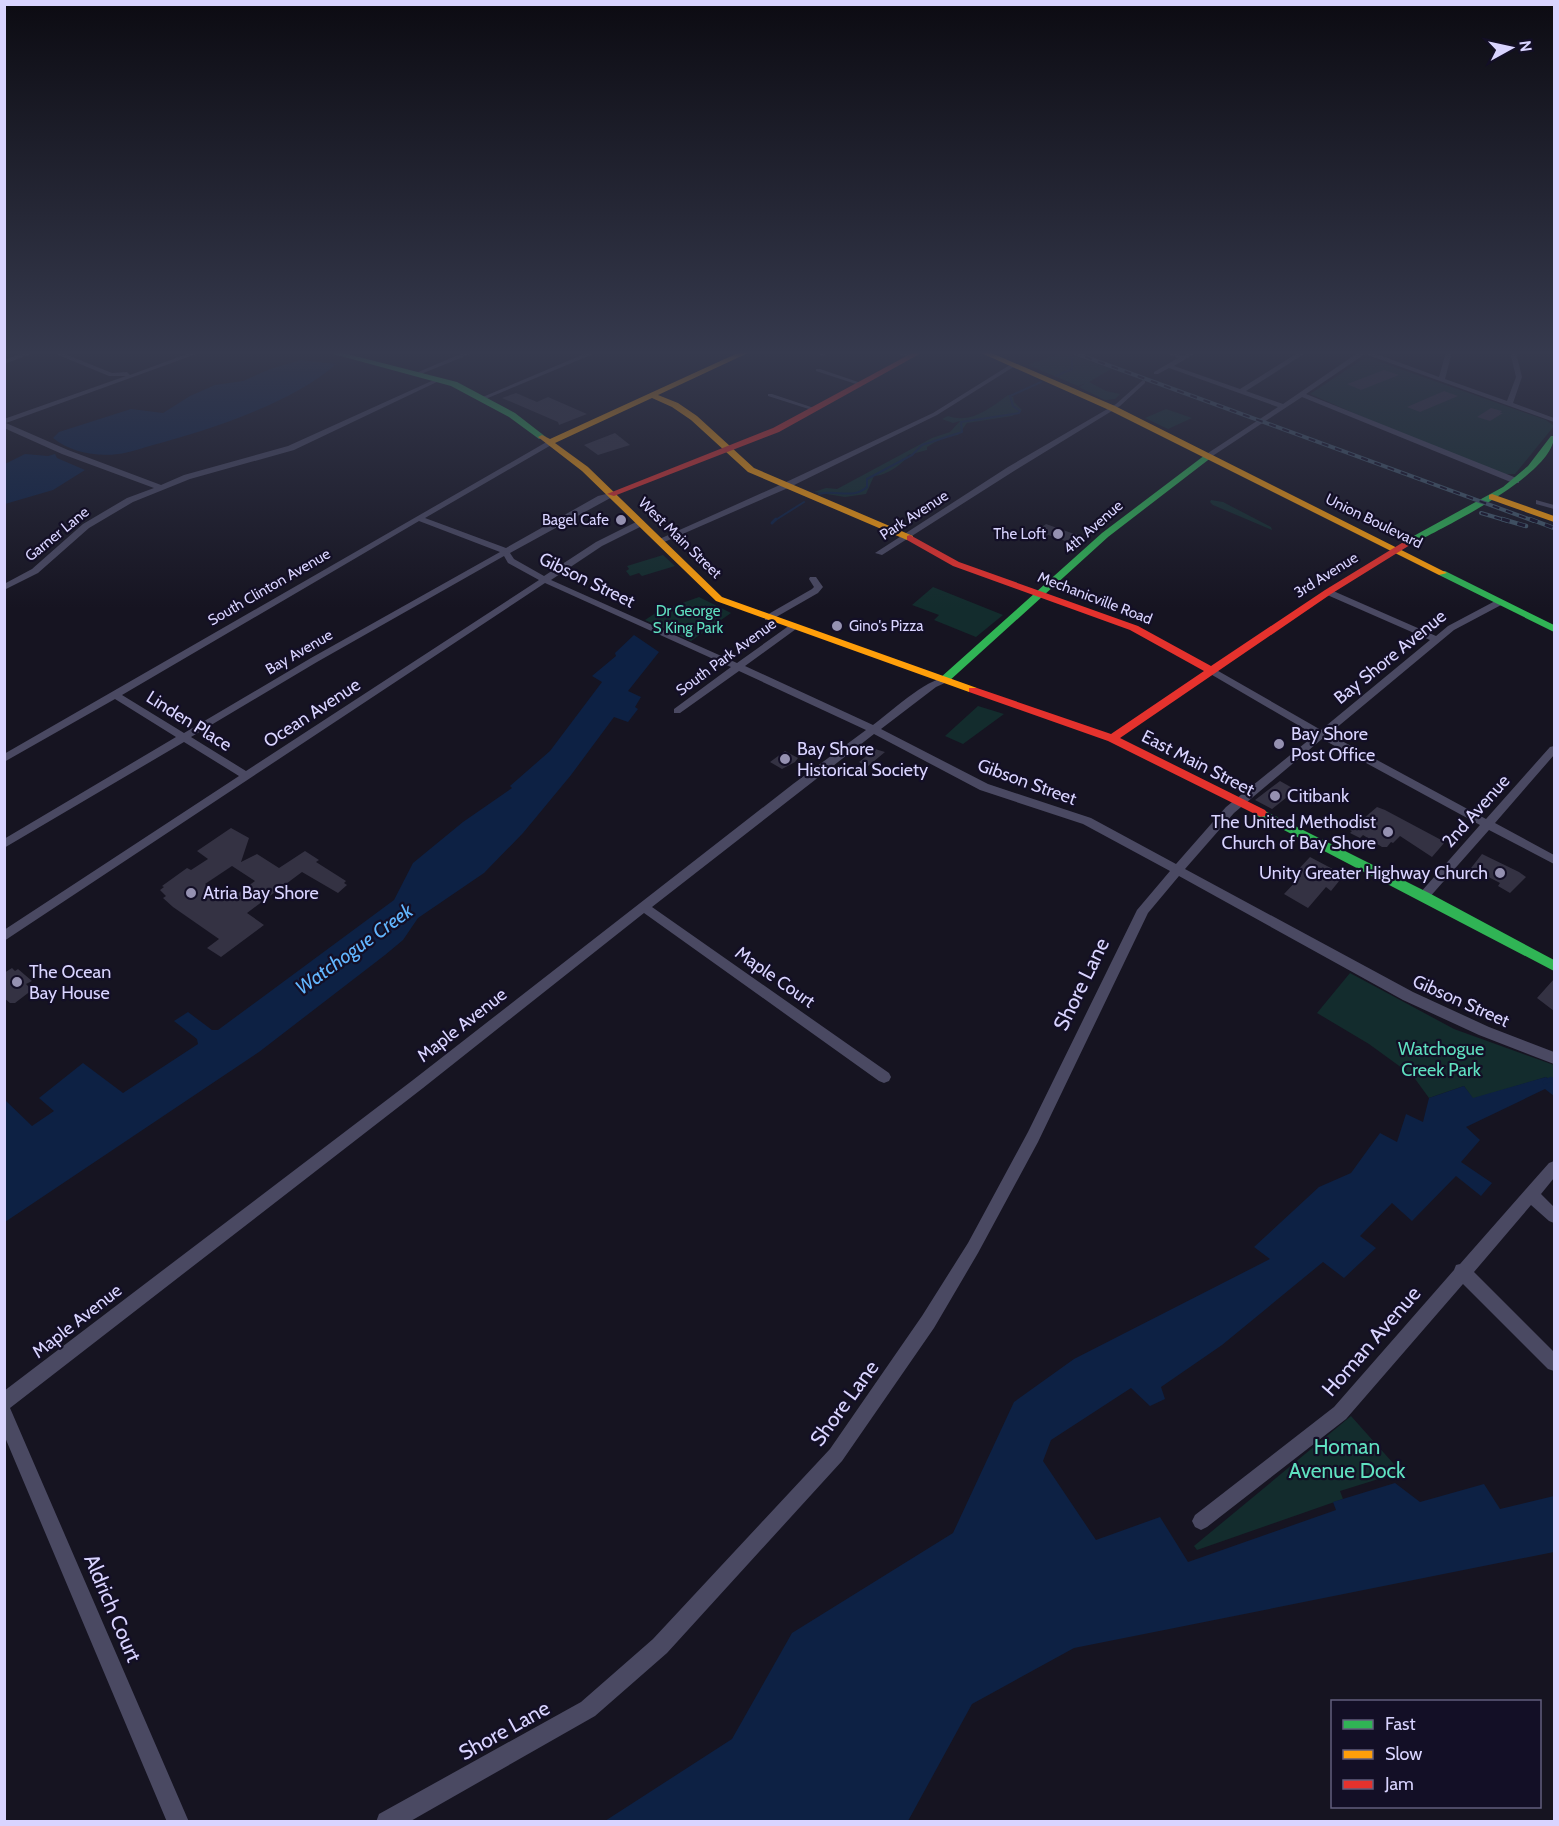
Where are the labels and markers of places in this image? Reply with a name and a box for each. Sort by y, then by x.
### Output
place label: Bagel Cafe [542,511,609,529]
marker: Bagel Cafe [614,513,628,527]
place label: The Loft [993,525,1046,543]
marker: The Loft [1051,527,1065,541]
place label: Gino's Pizza [849,617,924,635]
marker: Gino's Pizza [830,619,844,633]
place label: Bay Shore Post Office [1291,723,1375,766]
marker: Bay Shore Post Office [1272,737,1286,751]
place label: Bay Shore Historical Society [797,738,928,781]
marker: Bay Shore Historical Society [778,752,792,766]
place label: Citibank [1287,785,1350,807]
marker: Citibank [1268,789,1282,803]
place label: The United Methodist Church of Bay Shore [1211,811,1376,854]
marker: The United Methodist Church of Bay Shore [1381,825,1395,839]
place label: Unity Greater Highway Church [1259,862,1488,884]
marker: Unity Greater Highway Church [1493,866,1507,880]
place label: Atria Bay Shore [203,882,319,904]
marker: Atria Bay Shore [184,886,198,900]
place label: The Ocean Bay House [29,961,111,1004]
marker: The Ocean Bay House [10,975,24,989]

